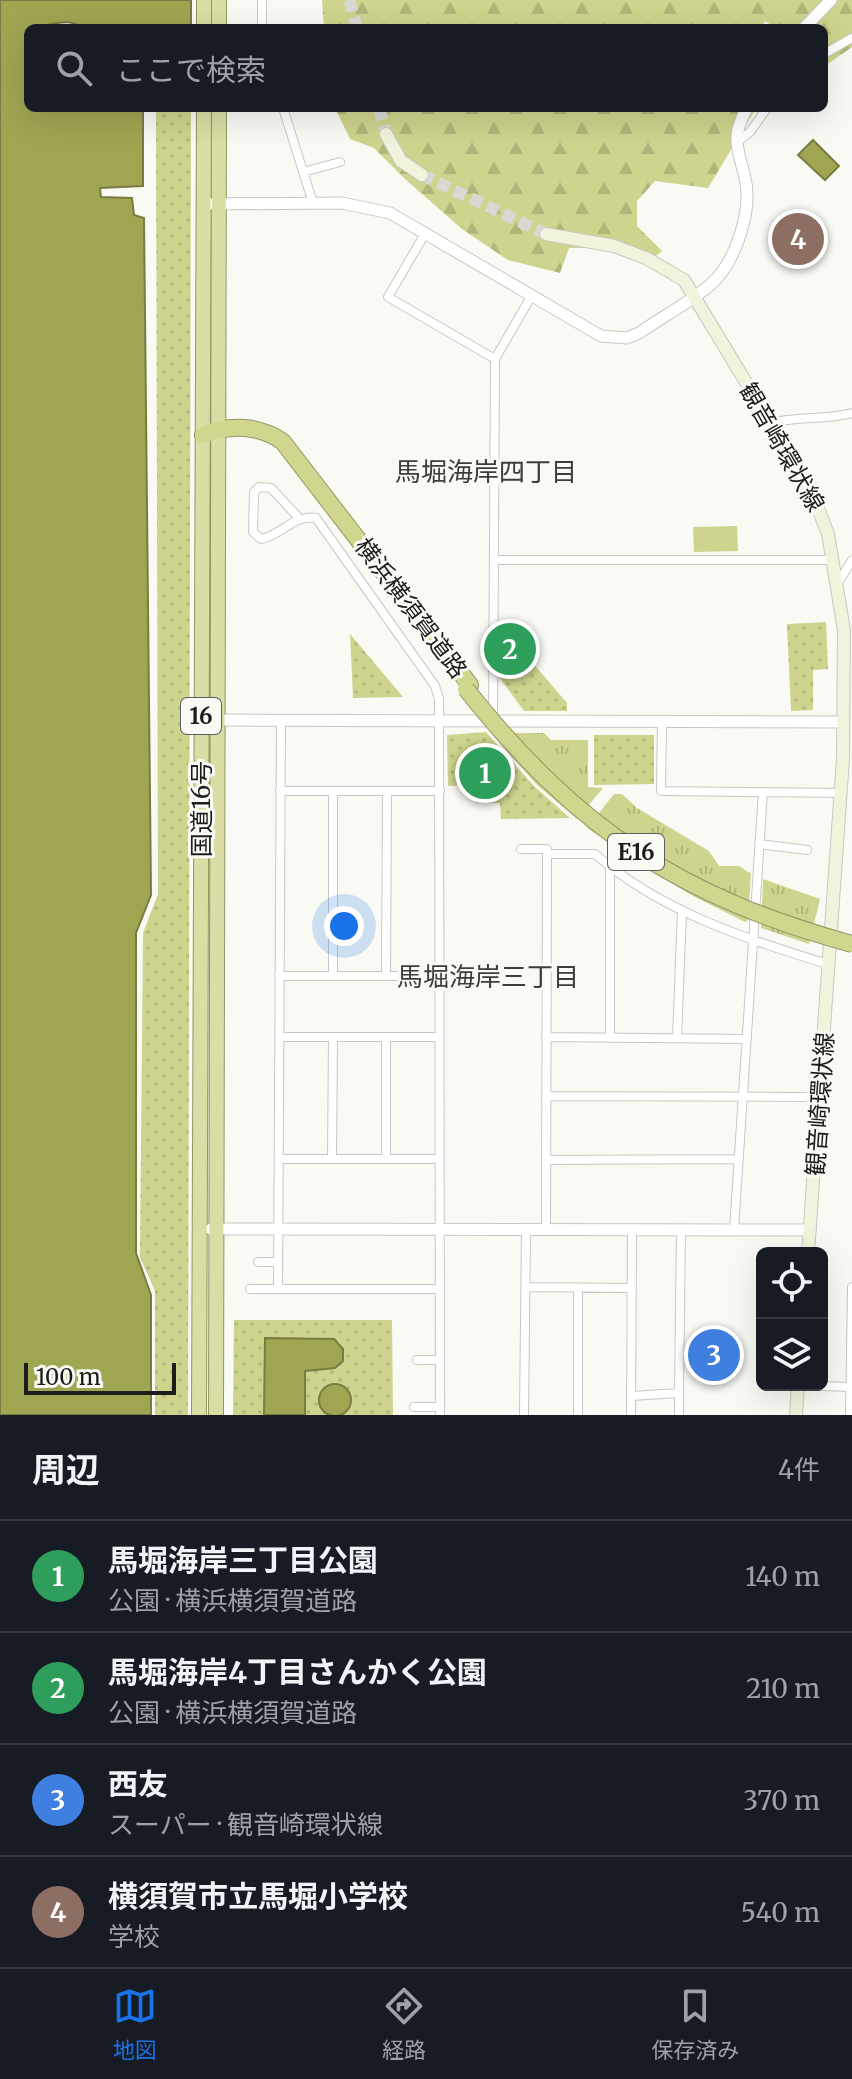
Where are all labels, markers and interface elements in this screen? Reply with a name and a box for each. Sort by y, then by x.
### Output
search box [24,24,828,112]
icon: search [52,46,96,90]
text: ここで検索 [116,51,266,89]
pin: 4 [772,209,824,269]
street label: 観音崎環状線 [733,377,831,517]
district label: 馬堀海岸四丁目 [395,455,577,488]
street label: 横浜横須賀道路 [348,532,474,684]
pin: 2 [484,619,536,679]
road number: 16 [181,698,221,734]
pin: 1 [459,743,511,803]
street label: 国道16号 [186,761,217,857]
road number: E16 [608,834,664,870]
your location [324,906,364,946]
district label: 馬堀海岸三丁目 [397,960,579,993]
street label: 観音崎環状線 [800,1031,840,1177]
map controls [756,1247,828,1391]
button: locate [756,1247,828,1319]
button: layers [756,1319,828,1391]
pin: 3 [688,1325,740,1385]
scale bar [24,1359,176,1395]
text: 100 m [36,1363,101,1391]
text: 周辺 [32,1449,100,1491]
text: 4件 [778,1453,820,1486]
text: 馬堀海岸三丁目公園 [108,1541,378,1579]
text: 1 [52,1560,64,1593]
text: 140 m [745,1560,820,1593]
text: 公園 · 横浜横須賀道路 [108,1584,357,1617]
text: 馬堀海岸4丁目さんかく公園 [108,1653,487,1691]
text: 2 [50,1672,66,1705]
text: 210 m [746,1672,820,1705]
text: 公園 · 横浜横須賀道路 [108,1696,357,1729]
text: 西友 [108,1765,168,1803]
text: 3 [51,1784,65,1817]
text: 370 m [743,1784,820,1817]
text: スーパー · 観音崎環状線 [108,1808,383,1841]
text: 横須賀市立馬堀小学校 [108,1877,408,1915]
text: 4 [50,1896,66,1929]
text: 540 m [741,1896,820,1929]
text: 学校 [108,1920,160,1953]
tab: 地図 [113,1984,157,2064]
tab: 経路 [382,1984,426,2064]
tab: 保存済み [651,1984,739,2064]

